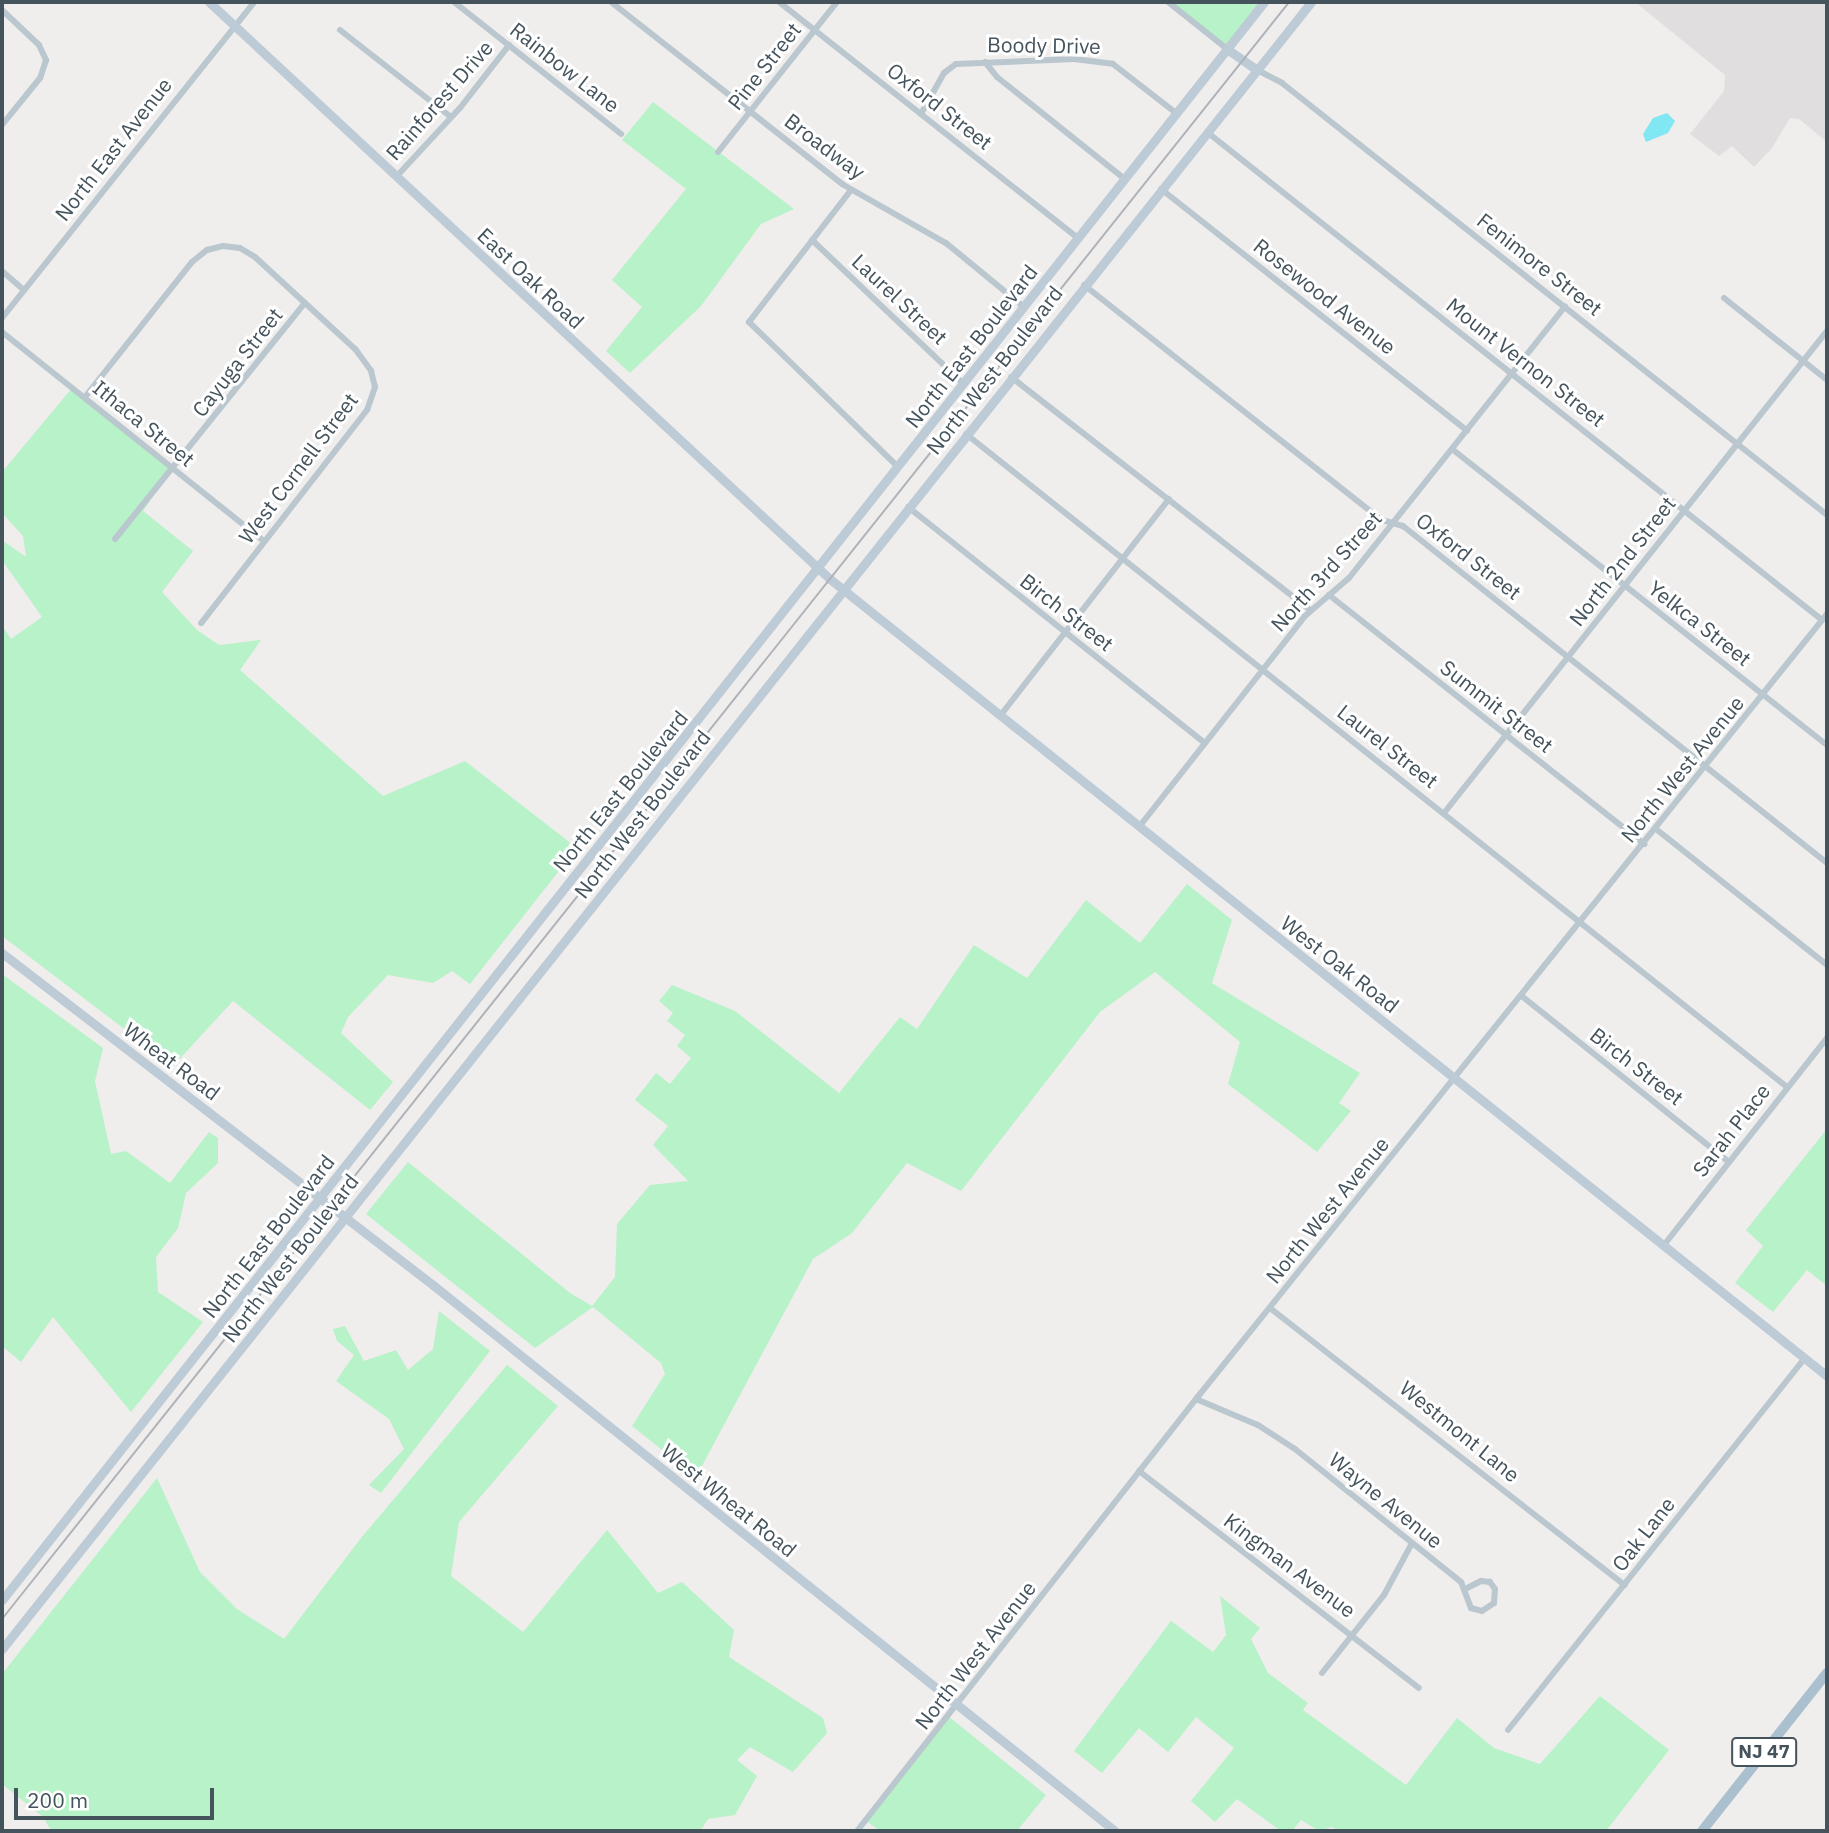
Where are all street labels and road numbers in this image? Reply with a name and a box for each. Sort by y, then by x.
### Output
street label: Rainbow Lane [505,17,625,117]
street label: Pine Street [722,17,806,115]
street label: Boody Drive [987,31,1101,59]
street label: Rainforest Drive [380,35,498,165]
street label: Oxford Street [882,57,998,155]
street label: North East Avenue [49,72,177,226]
street label: Broadway [780,108,870,184]
street label: Fenimore Street [1472,207,1608,321]
street label: East Oak Road [473,222,589,334]
street label: Rosewood Avenue [1249,233,1401,359]
street label: Laurel Street [847,249,953,349]
street label: North East Boulevard [899,259,1043,433]
street label: North West Boulevard [920,281,1068,459]
street label: Mount Vernon Street [1442,292,1610,432]
street label: Cayuga Street [187,302,287,422]
street label: Ithaca Street [88,374,200,472]
street label: West Cornell Street [233,388,363,548]
street label: North 2nd Street [1563,491,1681,631]
street label: North 3rd Street [1265,506,1387,636]
street label: Oxford Street [1411,507,1527,605]
street label: Birch Street [1015,568,1119,656]
street label: Yelkca Street [1644,575,1756,671]
street label: Summit Street [1436,654,1558,758]
street label: North West Avenue [1615,691,1749,847]
street label: Laurel Street [1333,699,1443,793]
street label: North East Boulevard [547,705,693,877]
street label: North West Boulevard [568,725,716,903]
street label: West Oak Road [1276,910,1404,1018]
street label: Wheat Road [119,1017,225,1105]
street label: Birch Street [1585,1022,1689,1110]
street label: Sarah Place [1687,1079,1775,1181]
street label: North West Avenue [1260,1132,1394,1288]
street label: North East Boulevard [196,1149,340,1323]
street label: North West Boulevard [216,1169,364,1347]
street label: Westmont Lane [1395,1375,1525,1487]
street label: West Wheat Road [656,1438,802,1562]
street label: Wayne Avenue [1324,1447,1448,1553]
street label: Oak Lane [1606,1492,1680,1576]
street label: Kingman Avenue [1219,1507,1361,1623]
street label: North West Avenue [909,1576,1041,1734]
road number: NJ 47 [1731,1736,1797,1768]

